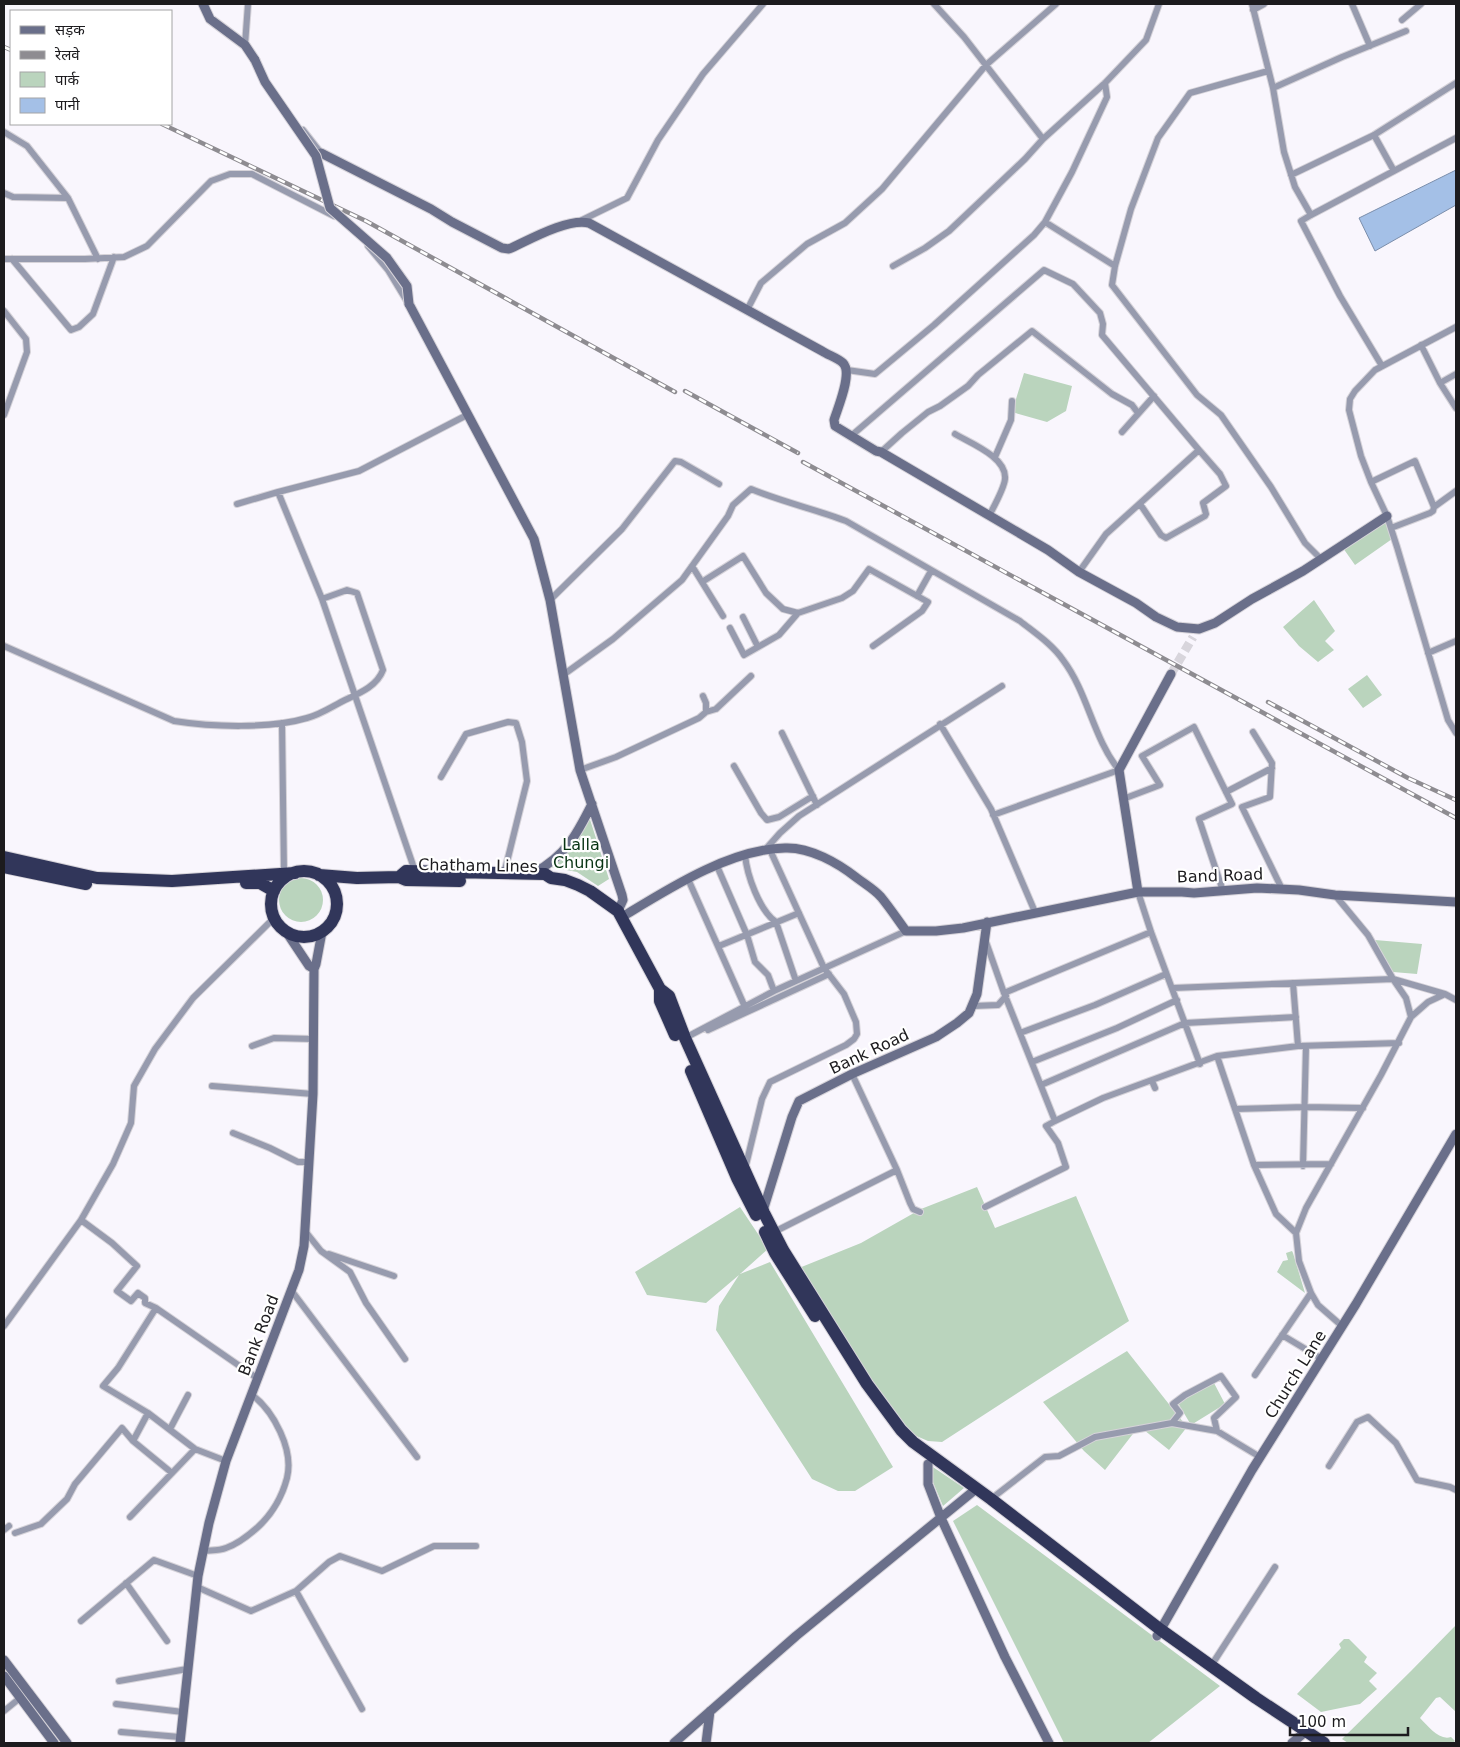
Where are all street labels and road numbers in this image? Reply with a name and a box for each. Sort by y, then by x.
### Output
street label: Chatham Lines [418,855,538,876]
street label: Band Road [1177,864,1263,887]
street label: Bank Road [826,1025,912,1078]
street label: Bank Road [234,1292,283,1378]
street label: Church Lane [1261,1327,1330,1422]

